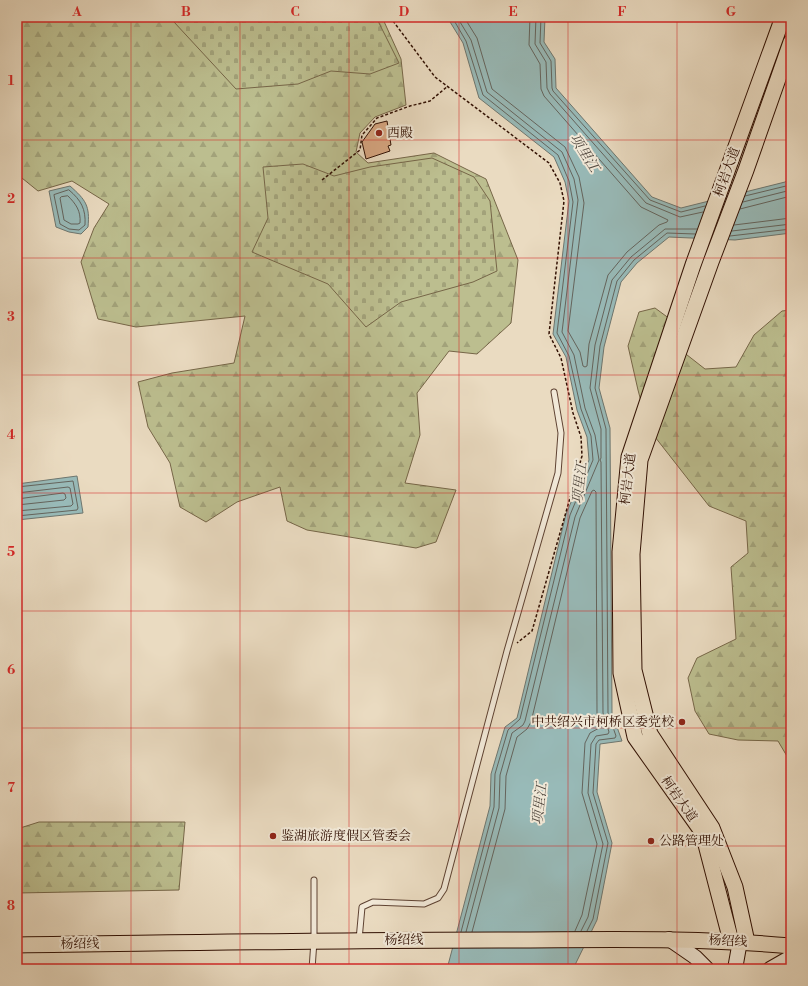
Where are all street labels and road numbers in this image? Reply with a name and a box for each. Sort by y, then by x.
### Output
street label: 柯岩大道 [711,145,743,199]
street label: 柯岩大道 [617,452,639,506]
street label: 柯岩大道 [658,773,700,825]
street label: 杨绍线 [384,932,424,948]
street label: 杨绍线 [708,932,748,950]
street label: 杨绍线 [60,936,100,952]

